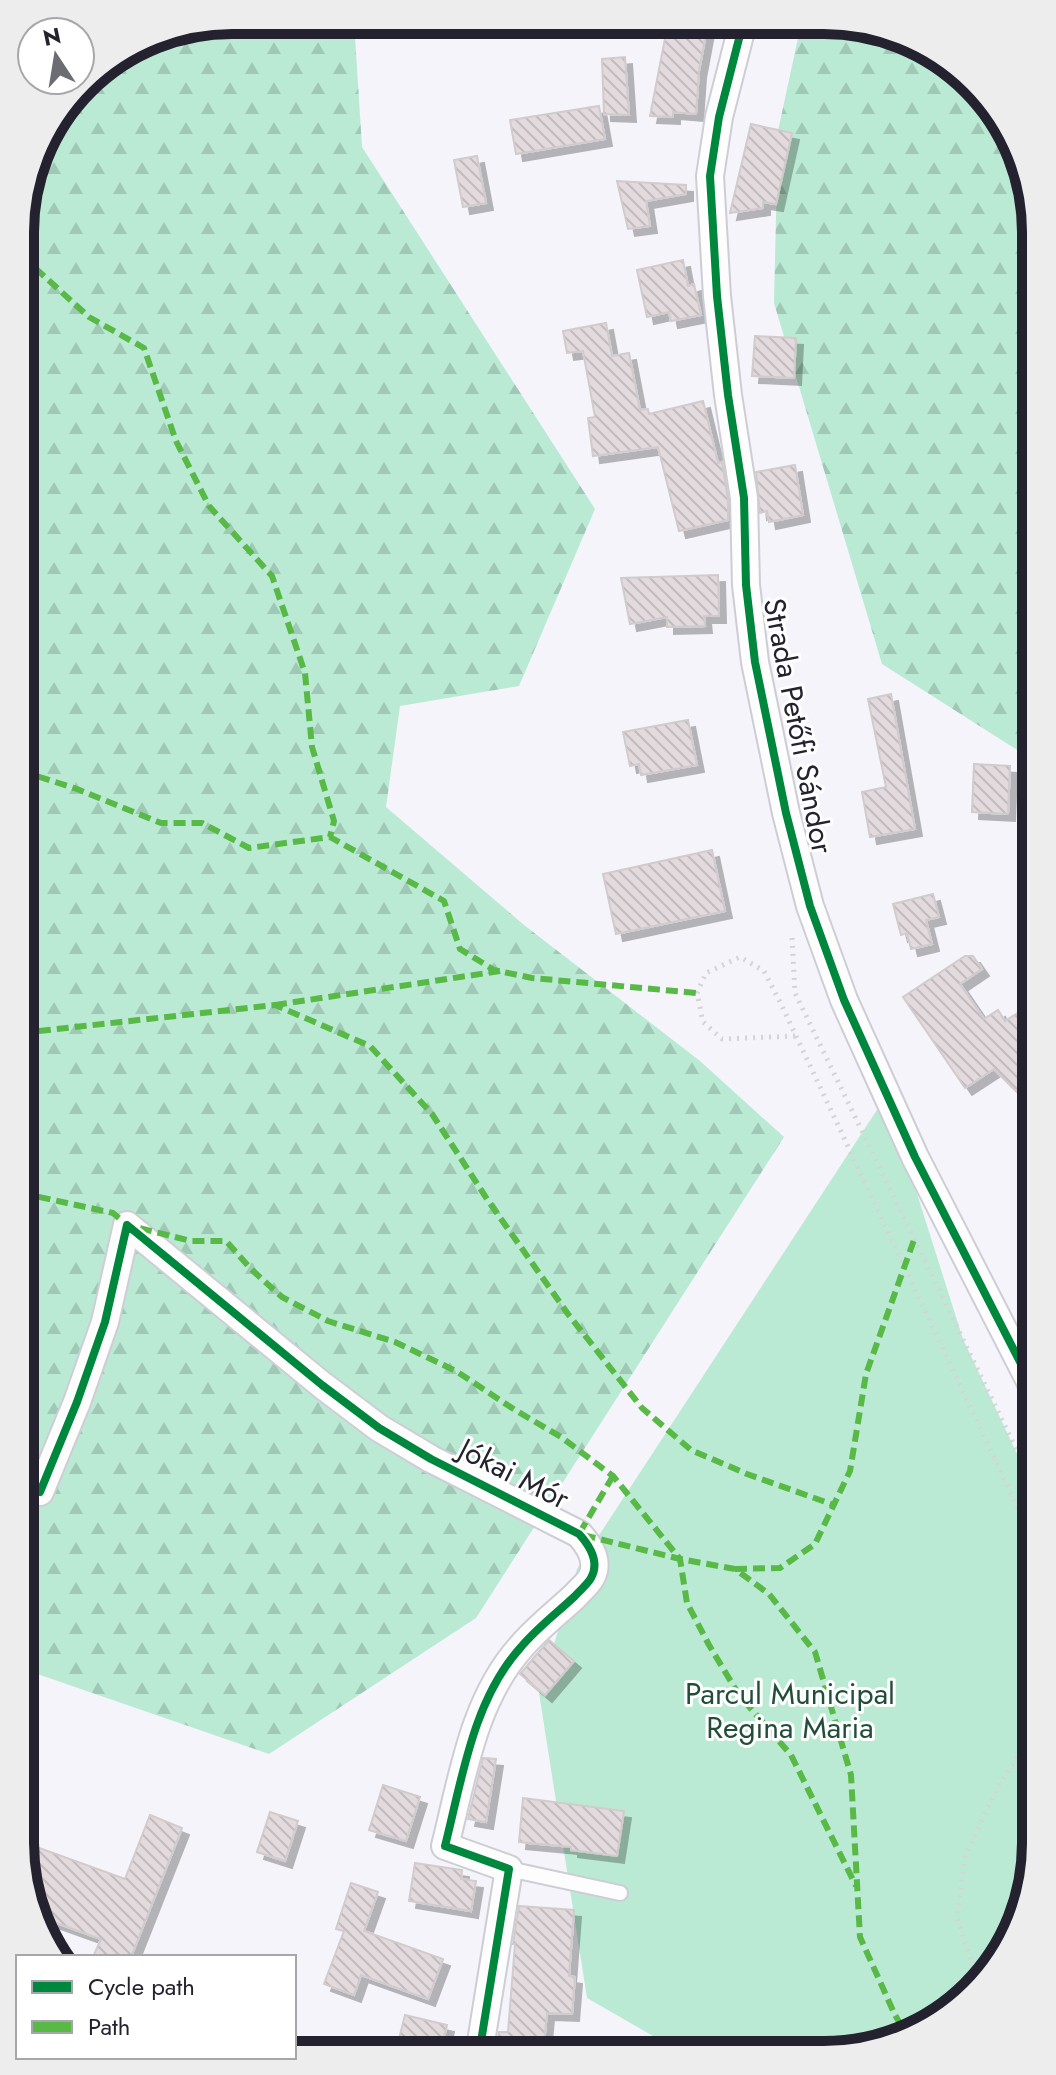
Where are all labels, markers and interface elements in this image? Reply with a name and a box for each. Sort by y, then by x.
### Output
north arrow [16,16,96,96]
text: N [40,19,64,54]
street label: Strada Petőfi Sándor [753,595,844,858]
street label: Jókai Mór [448,1426,578,1520]
park label: Parcul Municipal Regina Maria [685,1672,895,1749]
legend [16,1955,296,2059]
text: Cycle path [88,1969,195,2004]
text: Path [88,2009,130,2044]

